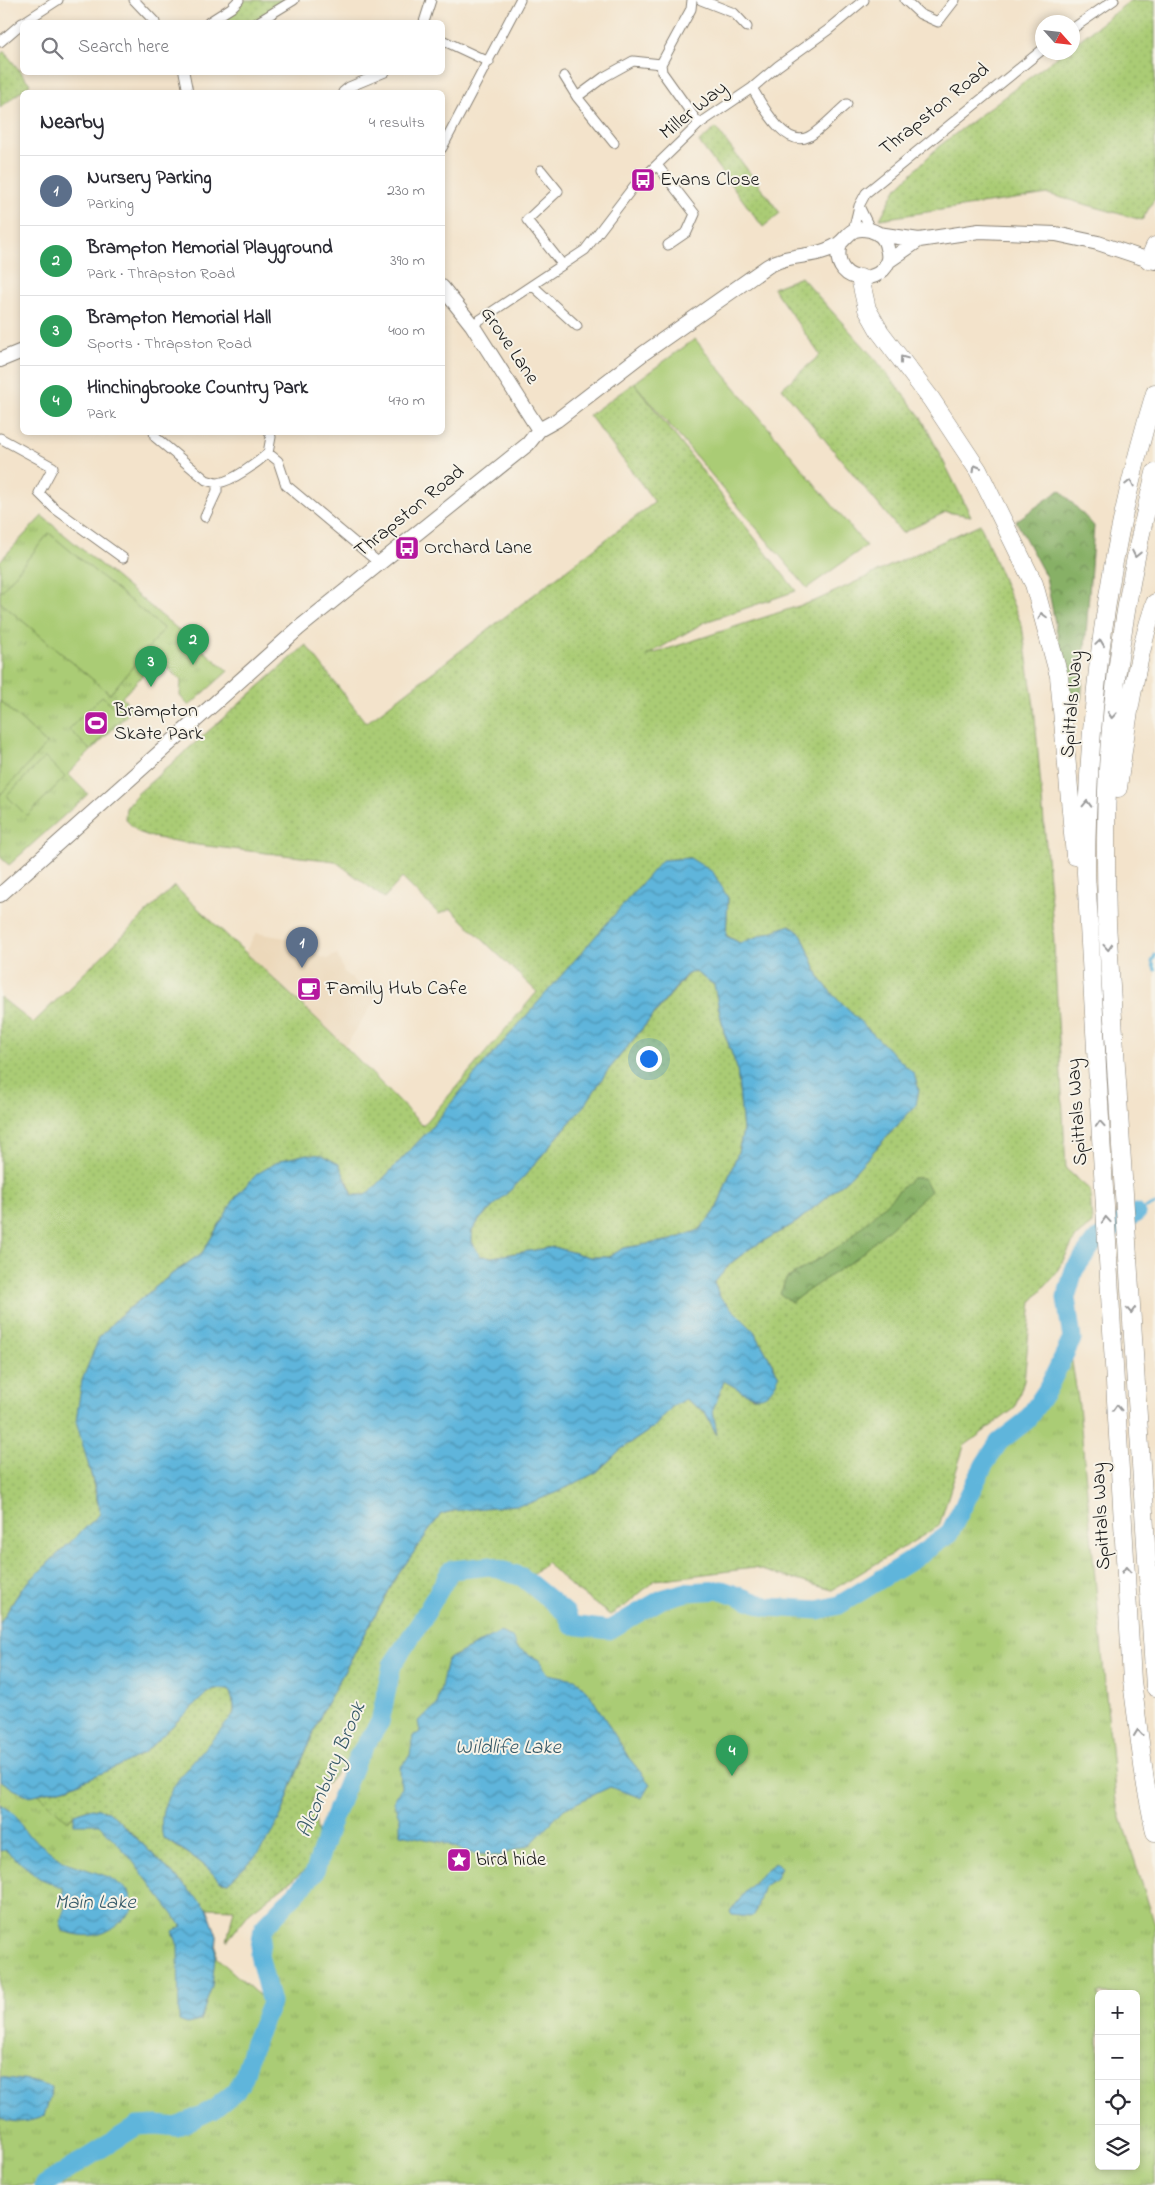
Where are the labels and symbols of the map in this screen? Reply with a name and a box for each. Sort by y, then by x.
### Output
north arrow [1035,15,1080,60]
street label: Thrapston Road [874,56,996,164]
street label: Miller Way [654,75,734,147]
place label: Evans Close [660,166,760,195]
bus stop icon: Evans Close [630,167,656,193]
street label: Grove Lane [472,301,546,391]
one-way arrow [900,356,908,365]
street label: Thrapston Road [349,458,471,566]
one-way arrow [972,464,982,473]
one-way arrow [1124,478,1135,487]
place label: Orchard Lane [424,534,532,563]
bus stop icon: Orchard Lane [394,535,420,561]
one-way arrow [1132,550,1142,559]
one-way arrow [1038,612,1048,620]
pin: 2 [177,624,209,665]
one-way arrow [1094,638,1105,646]
pin: 3 [135,646,167,687]
street label: Spittals Way [1054,649,1092,759]
place label: Brampton Skate Park [113,697,203,749]
sports icon: Brampton Skate Park [83,710,109,736]
one-way arrow [1107,711,1118,719]
one-way arrow [1081,800,1092,808]
pin: 1 [286,927,318,968]
one-way arrow [1103,944,1114,952]
place label: Family Hub Cafe [325,975,467,1004]
cafe icon: Family Hub Cafe [296,976,322,1002]
your location [636,1046,662,1072]
street label: Spittals Way [1060,1057,1096,1167]
one-way arrow [1094,1120,1105,1128]
one-way arrow [1100,1216,1111,1224]
one-way arrow [1126,1307,1137,1315]
one-way arrow [1111,1404,1122,1412]
street label: Spittals Way [1085,1462,1119,1570]
one-way arrow [1121,1566,1132,1574]
water label: Alconbury Brook [290,1697,374,1842]
one-way arrow [1133,1728,1144,1736]
water label: Wildlife Lake [455,1733,563,1763]
pin: 4 [716,1735,748,1776]
place label: bird hide [476,1846,546,1875]
place icon: bird hide [446,1847,472,1873]
water label: Main Lake [54,1888,137,1918]

